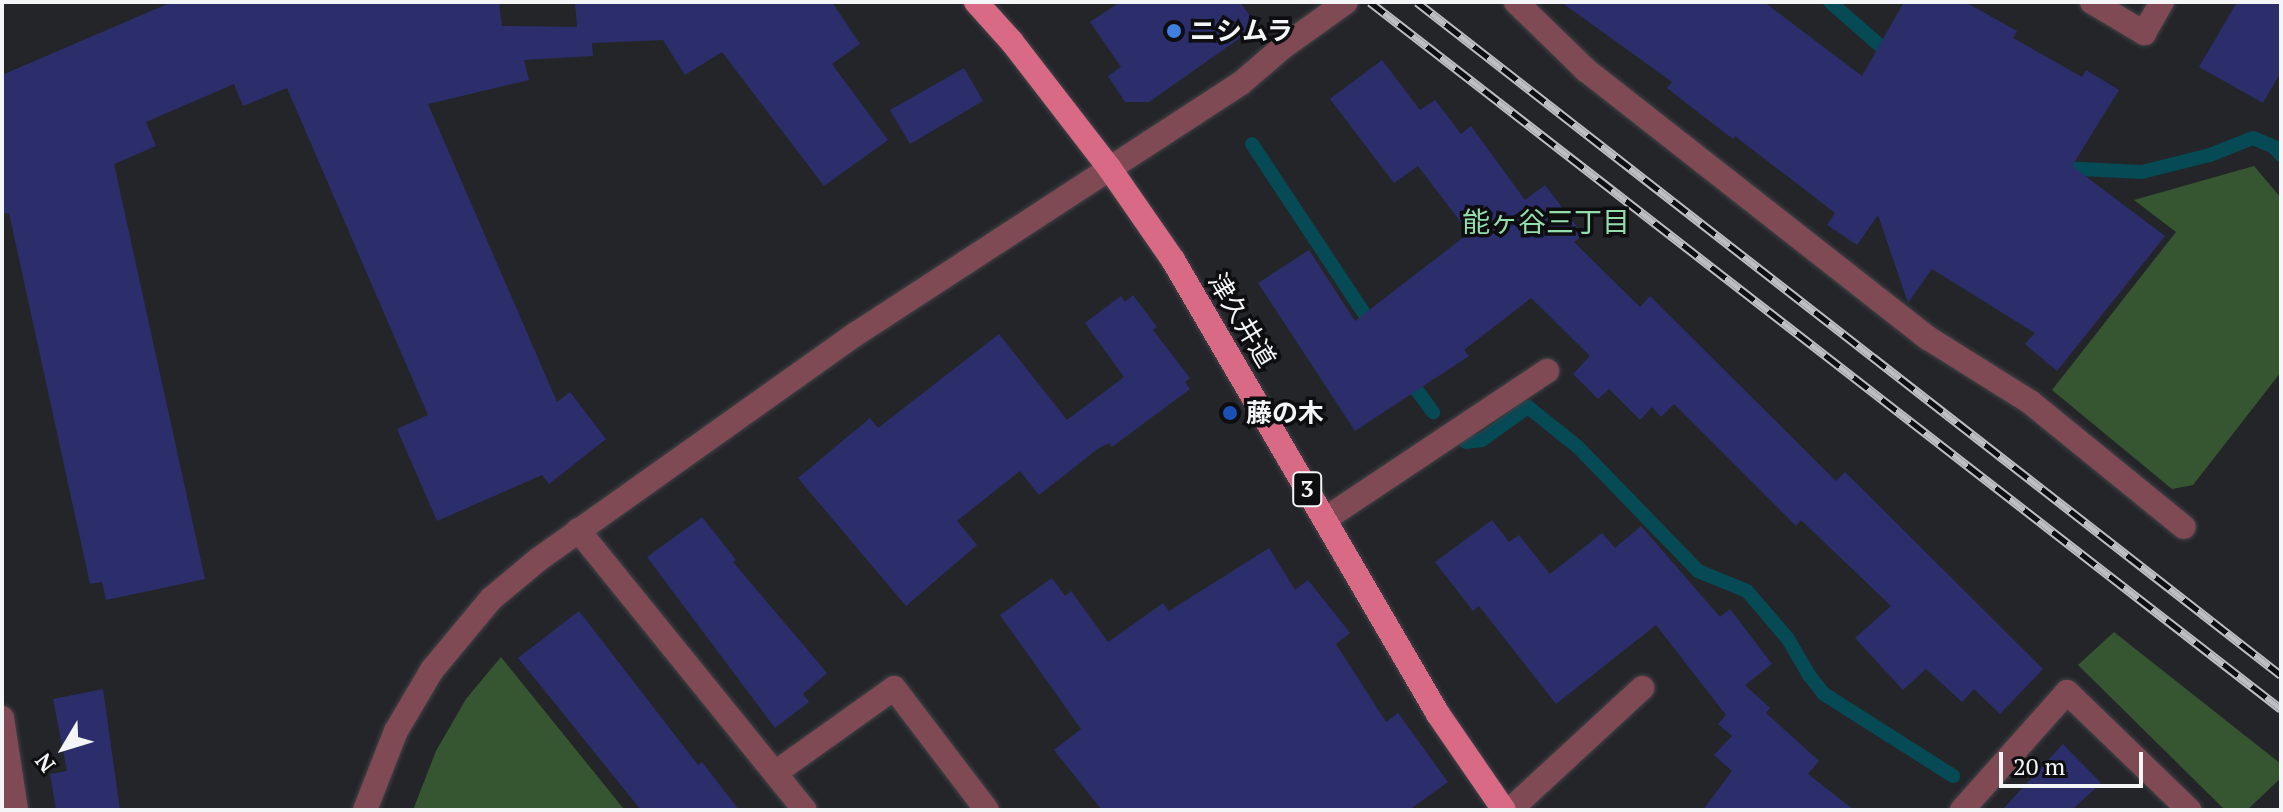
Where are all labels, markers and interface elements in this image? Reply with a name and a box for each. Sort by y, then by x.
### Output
place label: ニシムラ [1190,15,1294,47]
marker: ニシムラ [1165,22,1183,40]
district label: 能ヶ谷三丁目 [1462,205,1630,239]
street label: 津久井道 [1202,267,1282,373]
place label: 藤の木 [1246,397,1324,429]
marker: 藤の木 [1221,404,1239,422]
road number: 3 [1291,469,1323,509]
north arrow [24,708,104,788]
scale bar [2003,736,2147,786]
text: N [28,748,61,779]
text: 20 m [2013,750,2065,782]

